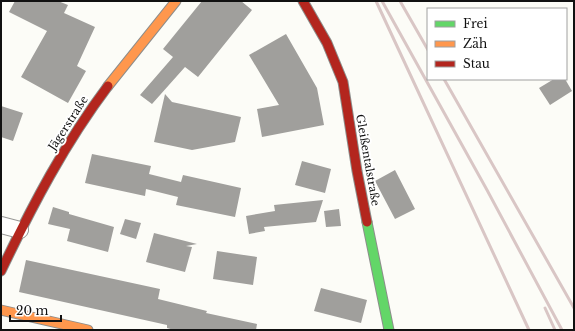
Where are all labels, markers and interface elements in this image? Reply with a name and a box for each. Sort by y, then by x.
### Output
legend [427,8,567,80]
text: Frei [463,16,488,31]
text: Zäh [463,36,487,51]
text: Stau [463,56,490,71]
street label: Jägerstraße [44,93,91,155]
street label: Gleißentalstraße [353,113,383,207]
scale bar [10,297,61,323]
text: 20 m [16,303,48,318]

